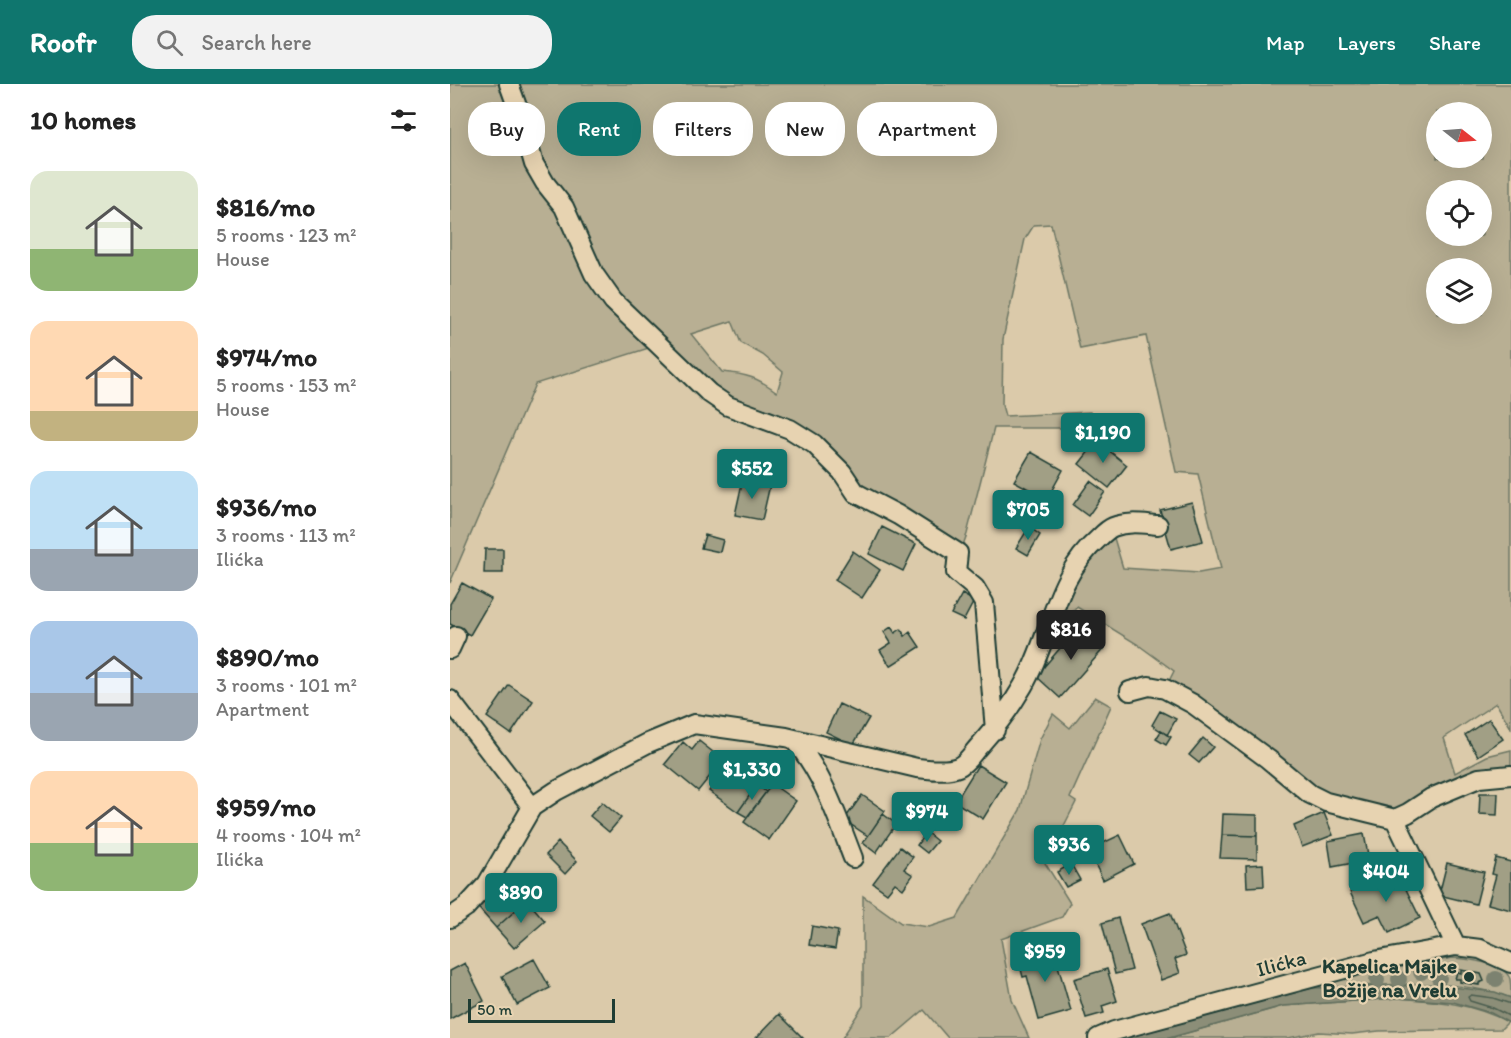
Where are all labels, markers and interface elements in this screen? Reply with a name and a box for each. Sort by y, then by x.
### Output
search box [132,15,552,69]
text: Roofr [30,25,96,59]
icon: search [153,26,186,59]
text: Search here [201,29,312,56]
text: Map [1266,30,1305,55]
text: Layers [1338,30,1396,55]
text: Share [1429,30,1481,55]
chip: Buy [468,102,545,156]
chip: Rent [557,102,641,156]
chip: Filters [653,102,753,156]
chip: New [765,102,845,156]
chip: Apartment [857,102,997,156]
north arrow [1426,102,1492,168]
map controls [1426,102,1492,324]
text: 10 homes [30,104,136,136]
icon: filters [387,104,420,137]
button: locate [1426,180,1492,246]
text: $816/mo [216,191,315,223]
icon: home [78,195,150,267]
text: 5 rooms · 123 m² [216,223,357,247]
text: House [216,247,270,271]
button: layers [1426,258,1492,324]
text: $974/mo [216,341,317,373]
icon: home [78,345,150,417]
text: 5 rooms · 153 m² [216,373,356,397]
text: House [216,397,270,421]
pin: $1,190 [1054,413,1152,464]
text: $1,190 [1075,420,1131,444]
pin: $552 [716,449,788,500]
text: $552 [731,456,773,480]
pin: $705 [992,490,1064,541]
text: $936/mo [216,491,317,523]
icon: home [78,495,150,567]
text: $705 [1007,497,1049,521]
text: 3 rooms · 113 m² [216,523,356,547]
text: Ilićka [216,547,264,571]
pin: $816 [1035,610,1107,661]
text: $816 [1051,617,1091,641]
text: $890/mo [216,641,319,673]
icon: home [78,645,150,717]
text: 3 rooms · 101 m² [216,673,357,697]
text: Apartment [216,697,309,721]
pin: $1,330 [703,750,801,801]
text: $1,330 [723,757,781,781]
text: $959/mo [216,791,316,823]
pin: $974 [891,792,963,843]
icon: home [78,795,150,867]
text: $974 [906,799,948,823]
text: 4 rooms · 104 m² [216,823,361,847]
pin: $936 [1033,825,1105,876]
text: $936 [1048,832,1090,856]
text: Ilićka [216,847,264,871]
pin: $404 [1350,852,1422,903]
text: $404 [1363,859,1409,883]
pin: $890 [485,873,557,924]
text: $890 [499,880,543,904]
pin: $959 [1009,932,1081,983]
text: $959 [1024,939,1066,963]
street label: Ilićka [1254,944,1308,982]
place label: Kapelica Majke Božije na Vrelu [1322,953,1457,1003]
marker: Kapelica Majke Božije na Vrelu [1462,970,1476,984]
scale bar [468,996,615,1024]
text: 50 m [477,1000,512,1019]

